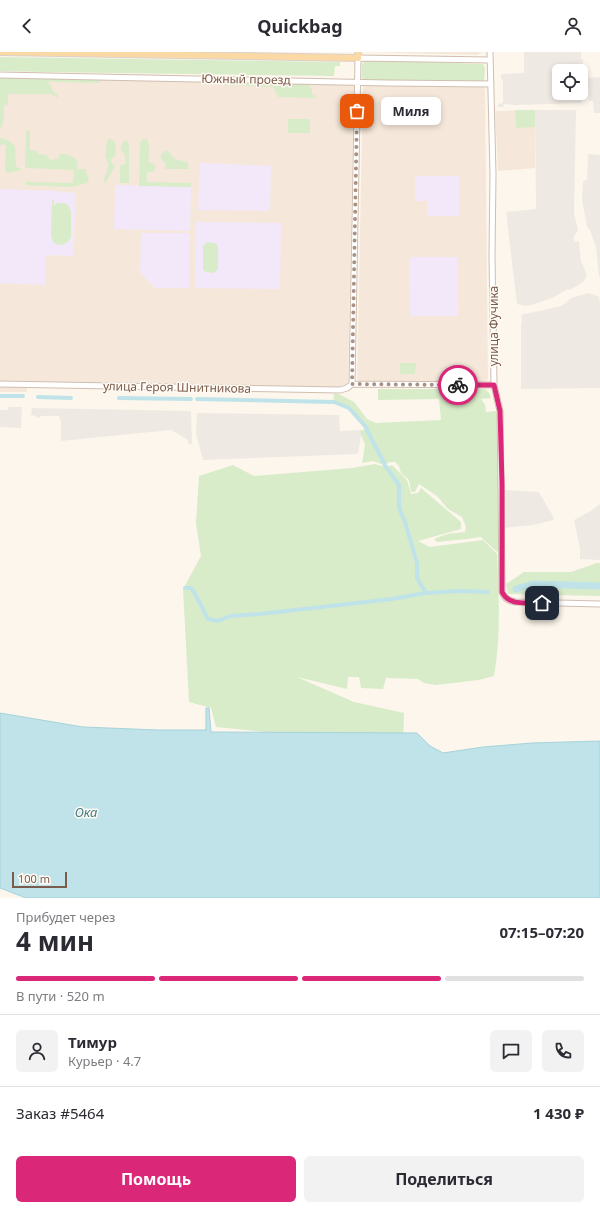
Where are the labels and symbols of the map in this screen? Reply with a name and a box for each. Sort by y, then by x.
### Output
street label: Южный проезд [201,70,292,88]
pin [340,94,374,128]
callout: Миля [381,97,441,125]
street label: улица Фучика [485,286,502,366]
courier [438,365,478,405]
street label: улица Героя Шнитникова [103,377,251,397]
pin [525,586,559,620]
water label: Ока [75,803,98,821]
scale bar [12,870,67,889]

